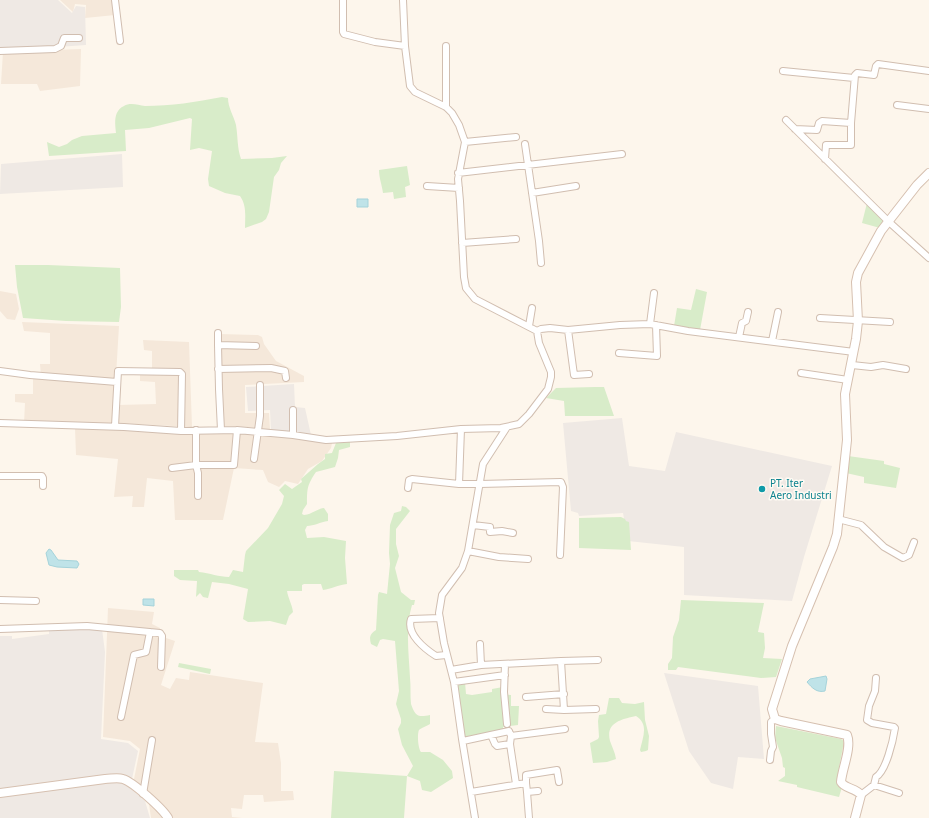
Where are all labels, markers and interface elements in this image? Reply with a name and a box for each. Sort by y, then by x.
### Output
place label: PT. Iter Aero Industri [770,476,832,502]
marker: PT. Iter Aero Industri [757,484,767,494]

